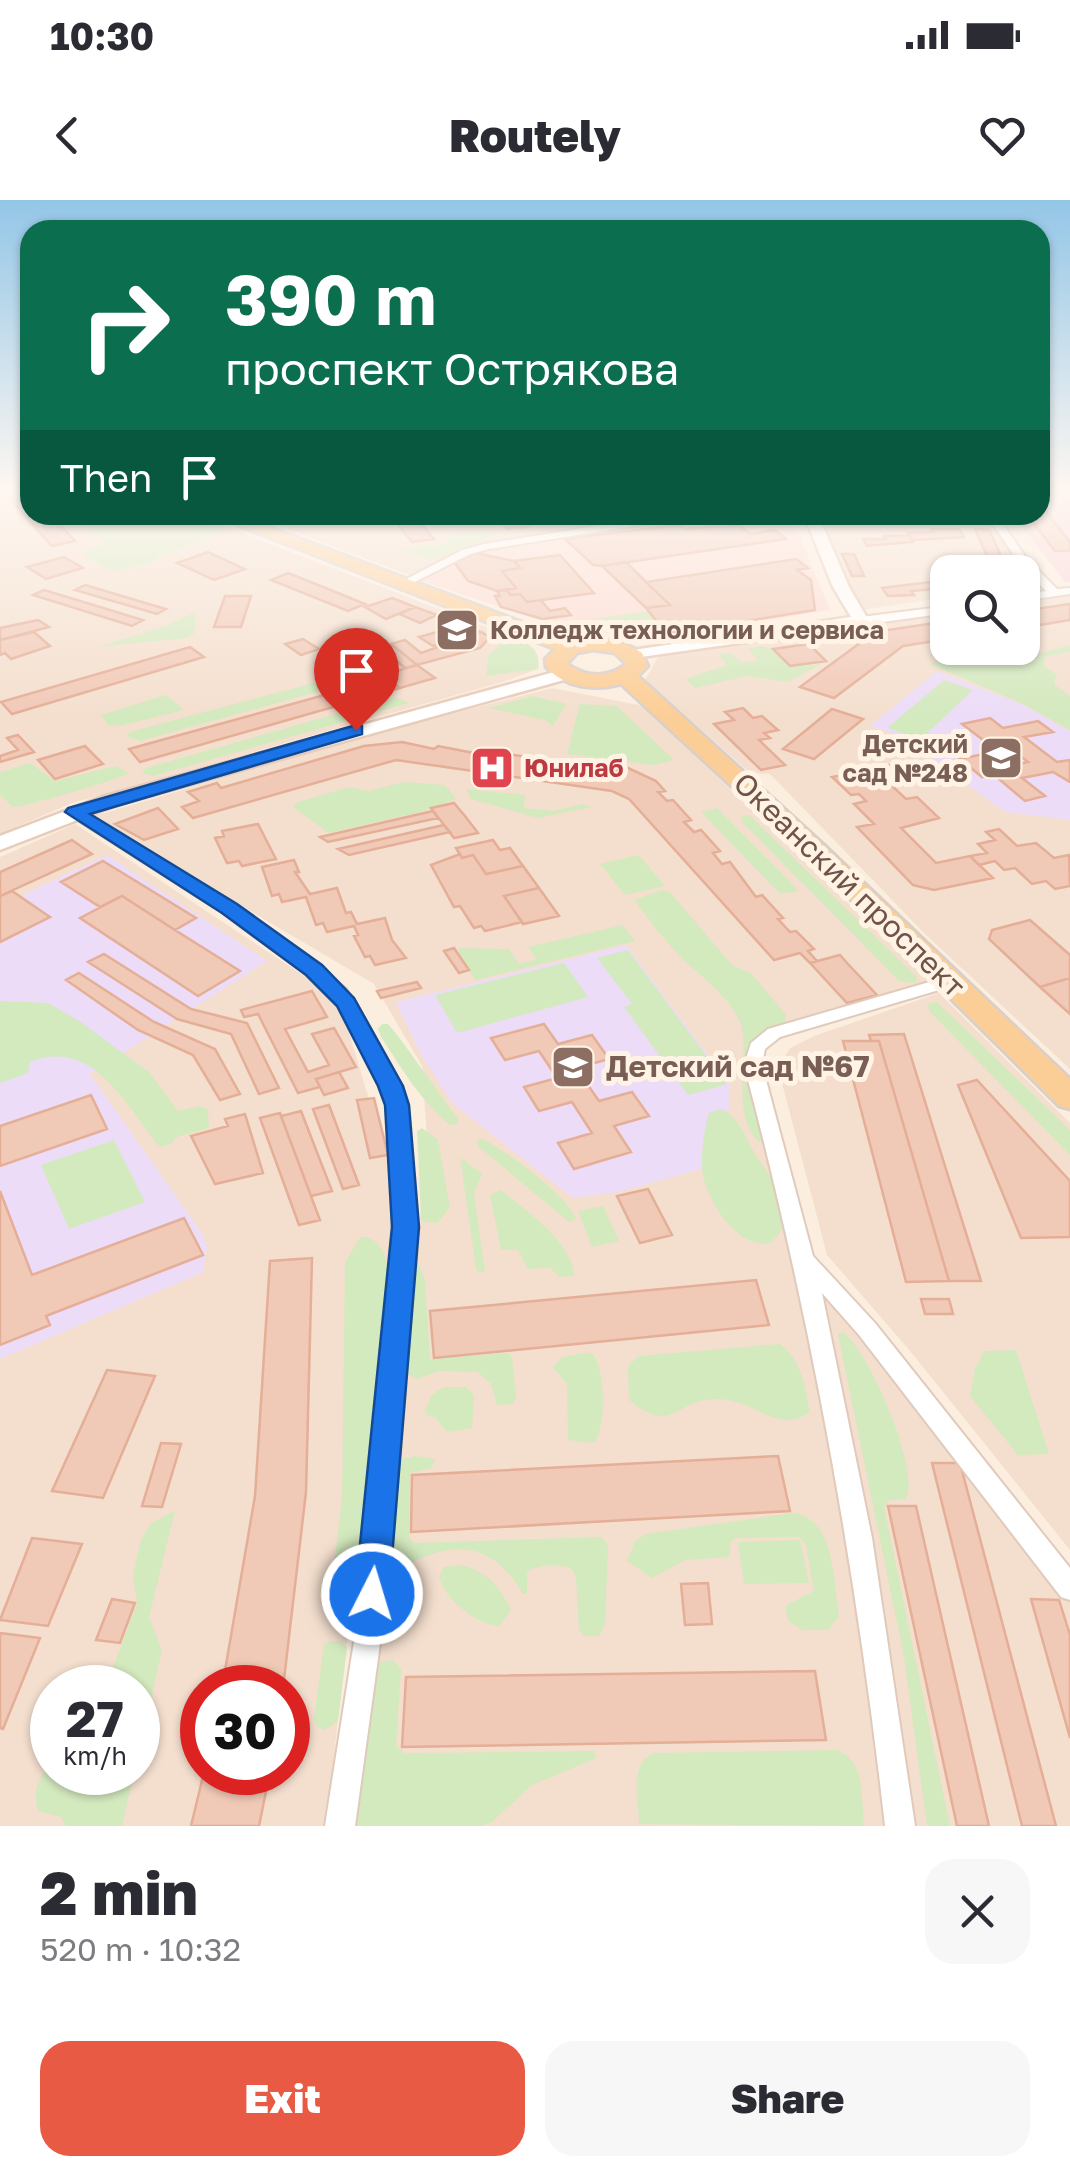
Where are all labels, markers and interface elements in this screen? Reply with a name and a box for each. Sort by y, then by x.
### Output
text: 10:30 [50,13,154,58]
icon: back [40,108,95,163]
text: Routely [449,108,621,162]
icon: heart [975,108,1030,163]
text: 390 m [225,256,436,340]
icon: right [60,260,190,390]
text: проспект Острякова [225,341,680,395]
icon: arrive [172,450,227,505]
text: Then [60,455,152,500]
map controls [930,555,1040,665]
button: search [930,555,1040,665]
school or university icon: Колледж технологии и сервиса [434,607,480,653]
place label: Колледж технологии и сервиса [490,614,884,645]
pin [314,628,399,731]
icon: arrive [329,643,384,698]
place label: Детский сад №248 [843,728,968,788]
school or university icon: Детский сад №248 [978,735,1024,781]
hospital icon: Юнилаб [469,745,515,791]
place label: Юнилаб [524,752,624,783]
street label: Океанский проспект [727,765,973,1004]
school or university icon: Детский сад №67 [550,1044,596,1090]
place label: Детский сад №67 [606,1048,870,1084]
position arrow [320,1542,424,1646]
speed limit sign: 30 [180,1665,310,1795]
text: 27 [66,1688,124,1748]
text: km/h [63,1740,127,1771]
text: 2 min [40,1856,198,1928]
button: close [925,1859,1030,1964]
text: 520 m · 10:32 [40,1930,241,1968]
button: Exit [40,2041,525,2156]
button: Share [545,2041,1030,2156]

